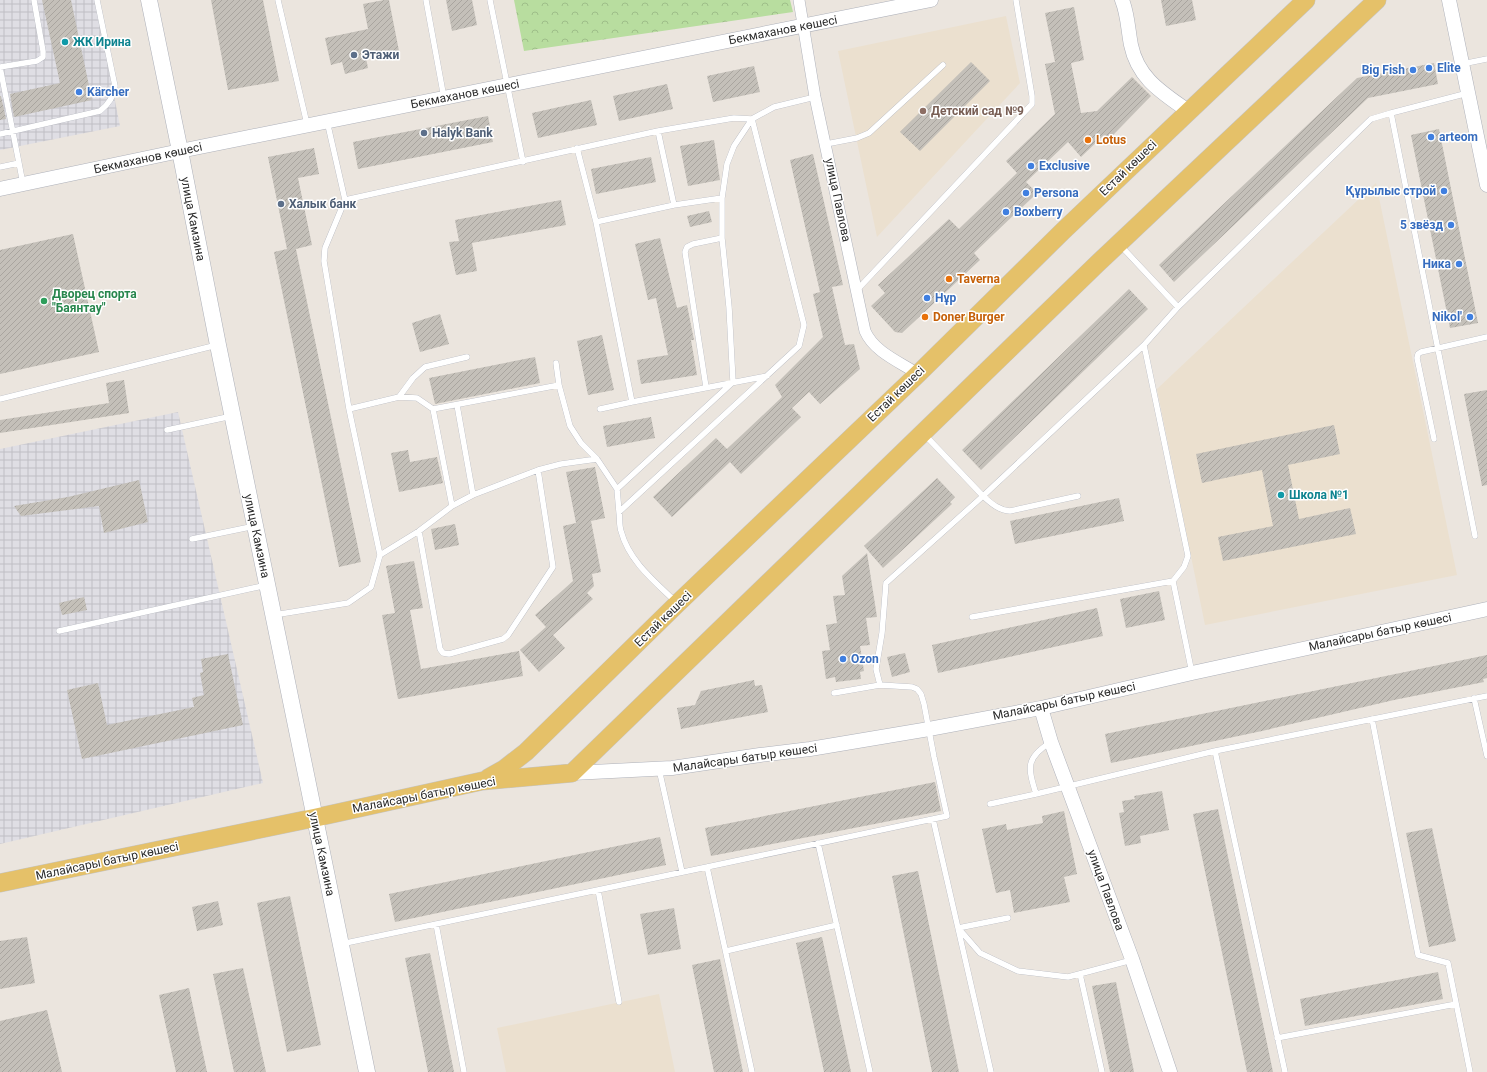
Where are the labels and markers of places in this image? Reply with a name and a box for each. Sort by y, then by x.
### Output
place label: ЖК Ирина [73,35,131,49]
marker: ЖК Ирина [60,37,70,47]
place label: Этажи [362,48,400,62]
marker: Этажи [349,50,359,60]
place label: Elite [1437,61,1461,75]
place label: Big Fish [1362,63,1405,77]
marker: Elite [1424,63,1434,73]
marker: Big Fish [1408,65,1418,75]
place label: Kärcher [87,85,130,99]
marker: Kärcher [74,87,84,97]
place label: Детский сад №9 [931,104,1024,118]
marker: Детский сад №9 [918,106,928,116]
place label: Halyk Bank [432,126,493,140]
marker: Halyk Bank [419,128,429,138]
place label: arteom [1439,130,1478,144]
marker: arteom [1426,132,1436,142]
place label: Lotus [1096,133,1126,147]
marker: Lotus [1083,135,1093,145]
place label: Exclusive [1039,159,1090,173]
marker: Exclusive [1026,161,1036,171]
place label: Құрылыс строй [1346,184,1436,198]
place label: Persona [1034,186,1079,200]
marker: Құрылыс строй [1439,186,1449,196]
marker: Persona [1021,188,1031,198]
place label: Халык банк [289,197,357,211]
marker: Халык банк [276,199,286,209]
place label: Boxberry [1014,205,1064,219]
marker: Boxberry [1001,207,1011,217]
place label: 5 звёзд [1400,218,1443,232]
marker: 5 звёзд [1446,220,1456,230]
place label: Ника [1423,257,1452,271]
marker: Ника [1454,259,1464,269]
place label: Taverna [957,272,1000,286]
marker: Taverna [944,274,954,284]
place label: Дворец спорта "Баянтау" [52,287,137,315]
place label: Нұр [935,291,957,305]
marker: Нұр [922,293,932,303]
marker: Дворец спорта "Баянтау" [39,296,49,306]
place label: Doner Burger [933,310,1005,324]
place label: Nikol' [1432,310,1462,324]
marker: Doner Burger [920,312,930,322]
marker: Nikol' [1465,312,1475,322]
place label: Школа №1 [1289,488,1349,502]
marker: Школа №1 [1276,490,1286,500]
place label: Ozon [851,652,879,666]
marker: Ozon [838,654,848,664]

